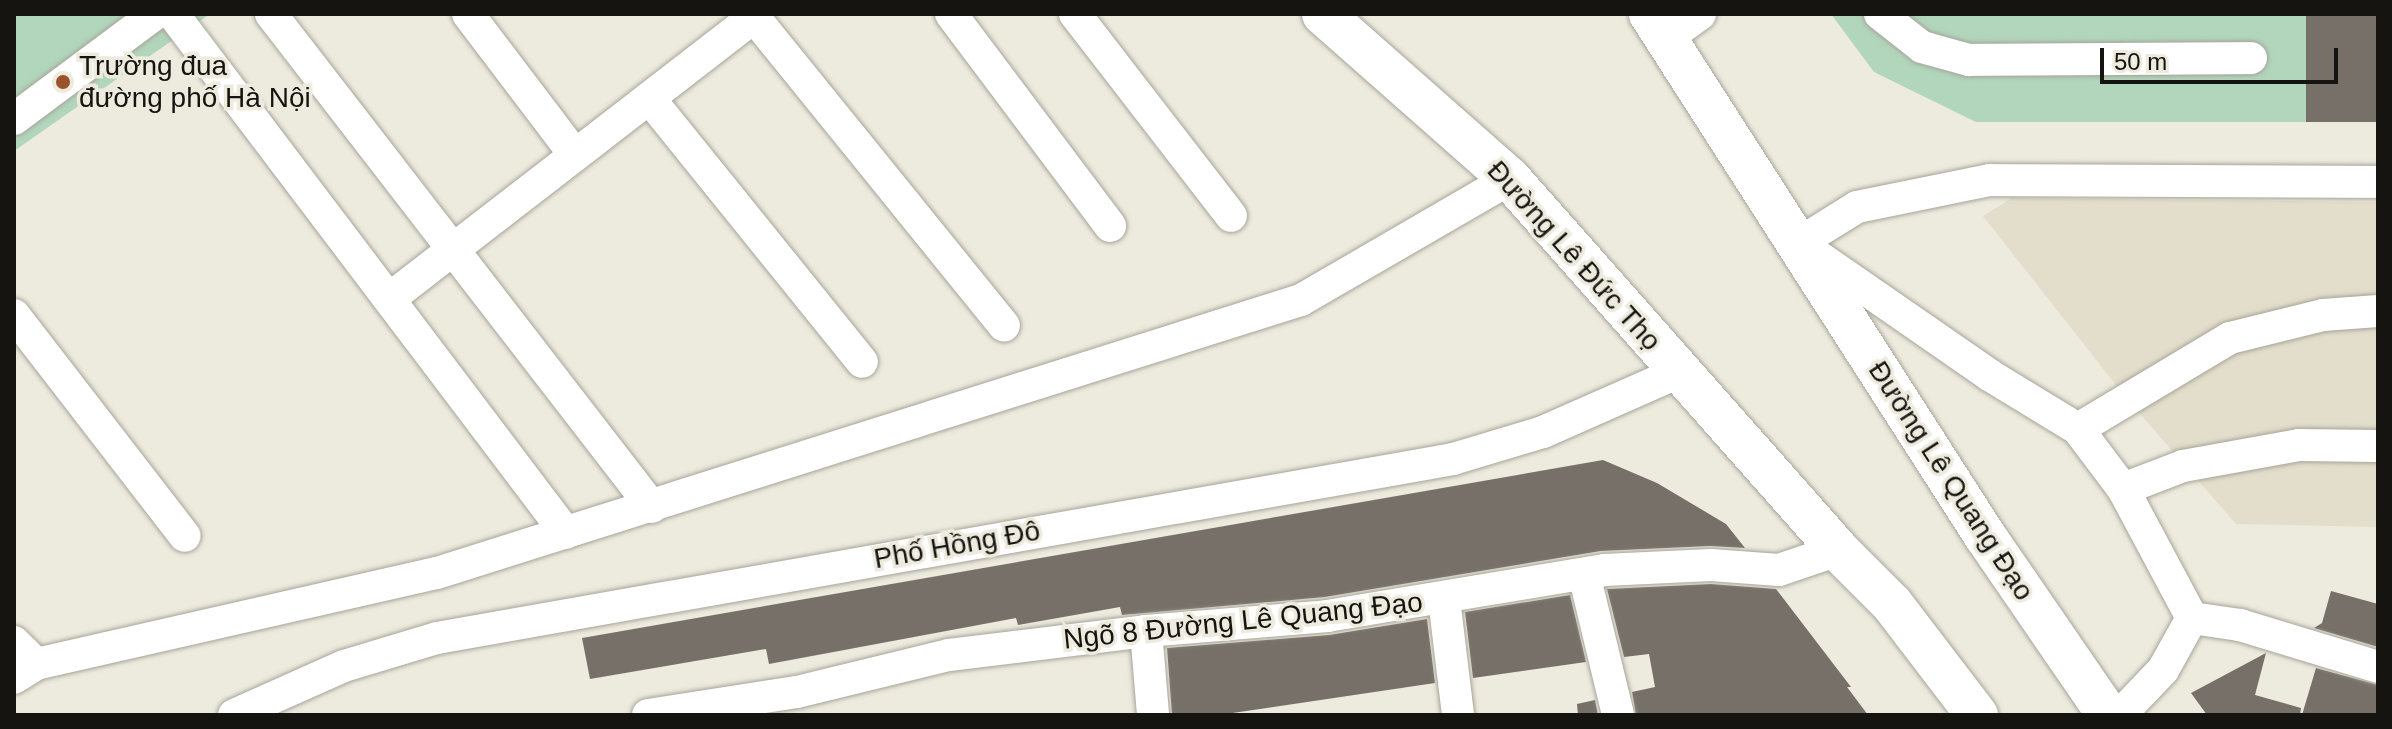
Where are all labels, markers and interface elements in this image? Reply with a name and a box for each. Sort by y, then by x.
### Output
scale bar [2104,32,2342,82]
text: 50 m [2114,48,2167,75]
place label: Trường đua đường phố Hà Nội [79,49,311,115]
marker: Trường đua đường phố Hà Nội [54,73,72,91]
street label: Đường Lê Đức Thọ [1480,154,1668,358]
street label: Đường Lê Quang Đạo [1861,355,2041,607]
street label: Phố Hồng Đô [871,514,1043,576]
street label: Ngõ 8 Đường Lê Quang Đạo [1062,585,1424,657]

